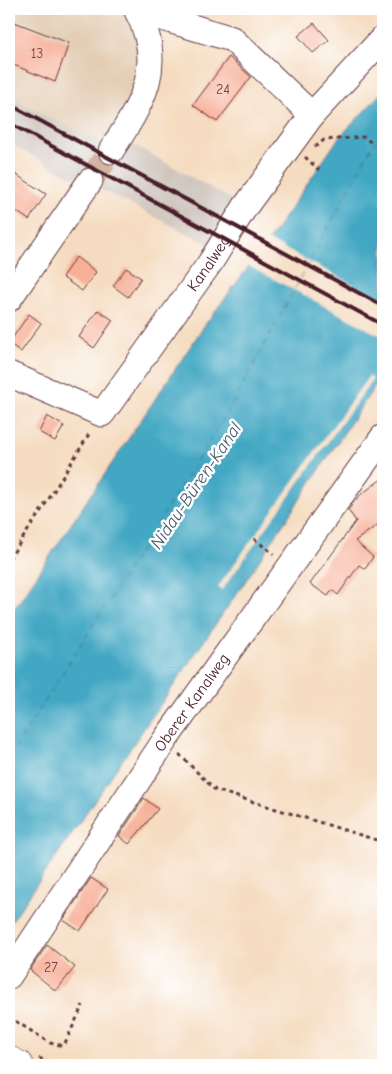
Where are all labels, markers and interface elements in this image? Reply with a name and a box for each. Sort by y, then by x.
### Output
house number: 13 [31,45,43,62]
house number: 24 [216,81,230,98]
street label: Kanalweg [184,232,234,295]
water label: Nidau-Büren-Kanal [146,418,247,553]
street label: Oberer Kanalweg [151,650,233,755]
house number: 27 [44,959,58,976]

